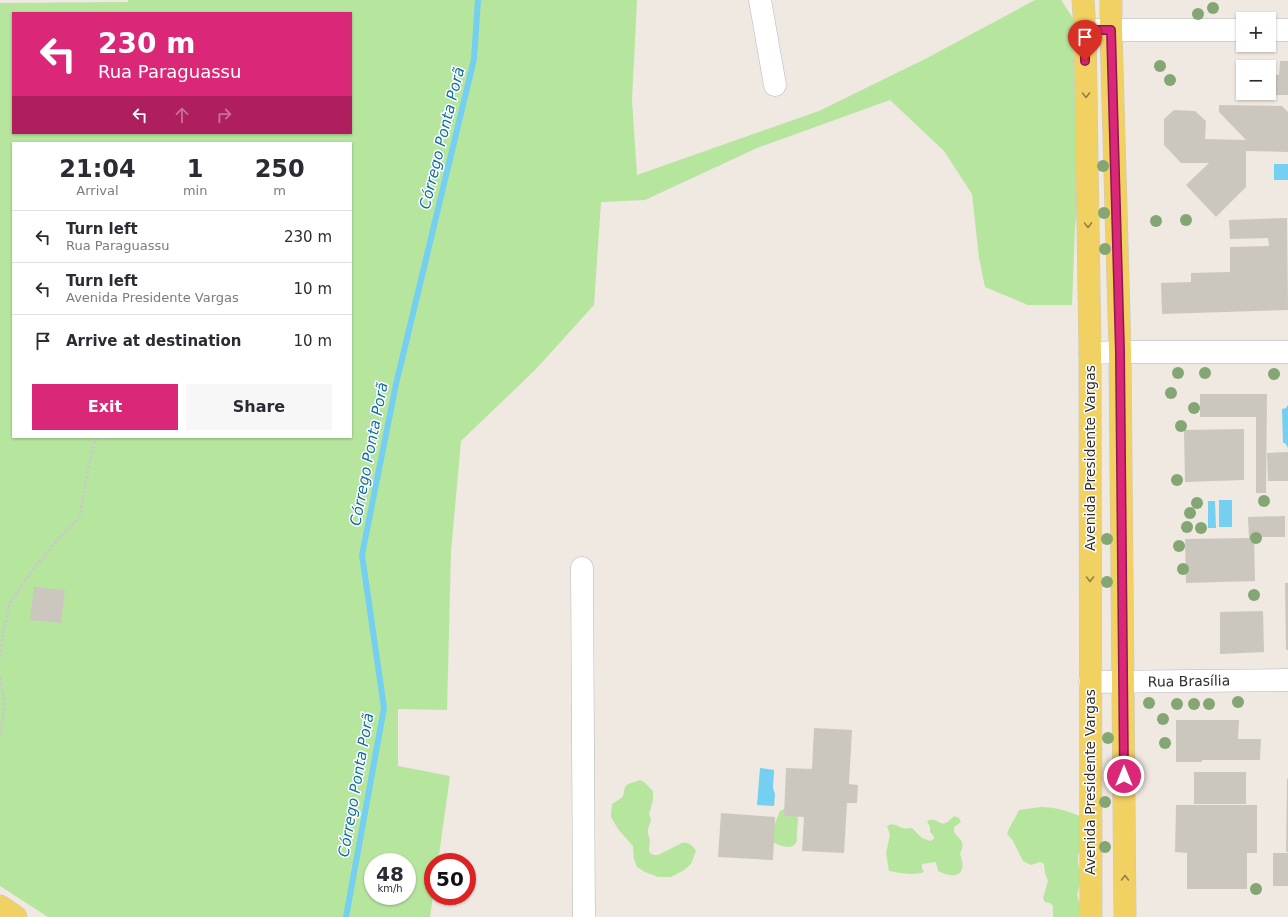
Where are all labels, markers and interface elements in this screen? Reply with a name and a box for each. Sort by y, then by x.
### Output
map controls [1236,12,1276,100]
button: + [1236,12,1276,52]
pin [1068,20,1102,61]
icon: arrive [1074,26,1096,48]
text: 230 m [98,27,195,60]
icon: left [32,28,84,80]
button: − [1236,60,1276,100]
text: Rua Paraguassu [98,61,241,82]
water label: Córrego Ponta Porã [416,65,468,211]
one-way arrow [1082,92,1090,98]
icon: left [129,104,151,126]
icon: ahead [171,104,193,126]
icon: right [213,104,235,126]
text: 21:04 [59,155,136,183]
text: 1 [187,155,203,183]
text: 250 [255,155,305,183]
text: Arrival [76,183,119,198]
text: min [183,183,207,198]
text: m [273,183,286,198]
text: Turn left [66,220,138,238]
one-way arrow [1084,222,1092,228]
icon: left [32,226,54,248]
text: 230 m [284,228,332,246]
text: Rua Paraguassu [66,238,170,253]
text: Turn left [66,272,138,290]
icon: left [32,278,54,300]
text: 10 m [294,280,332,298]
text: Avenida Presidente Vargas [66,290,239,305]
icon: arrive [32,330,54,352]
text: Arrive at destination [66,332,241,350]
text: 10 m [294,332,332,350]
street label: Avenida Presidente Vargas [1082,365,1098,551]
water label: Córrego Ponta Porã [346,381,392,527]
button: Exit [32,384,178,430]
button: Share [186,384,332,430]
one-way arrow [1086,576,1094,582]
street label: Rua Brasília [1148,672,1230,690]
street label: Avenida Presidente Vargas [1082,689,1098,875]
water label: Córrego Ponta Porã [334,712,378,858]
position arrow [1103,755,1145,797]
speed limit sign: 50 [424,853,476,905]
text: 48 [376,862,404,886]
one-way arrow [1121,875,1129,881]
text: km/h [377,883,403,894]

